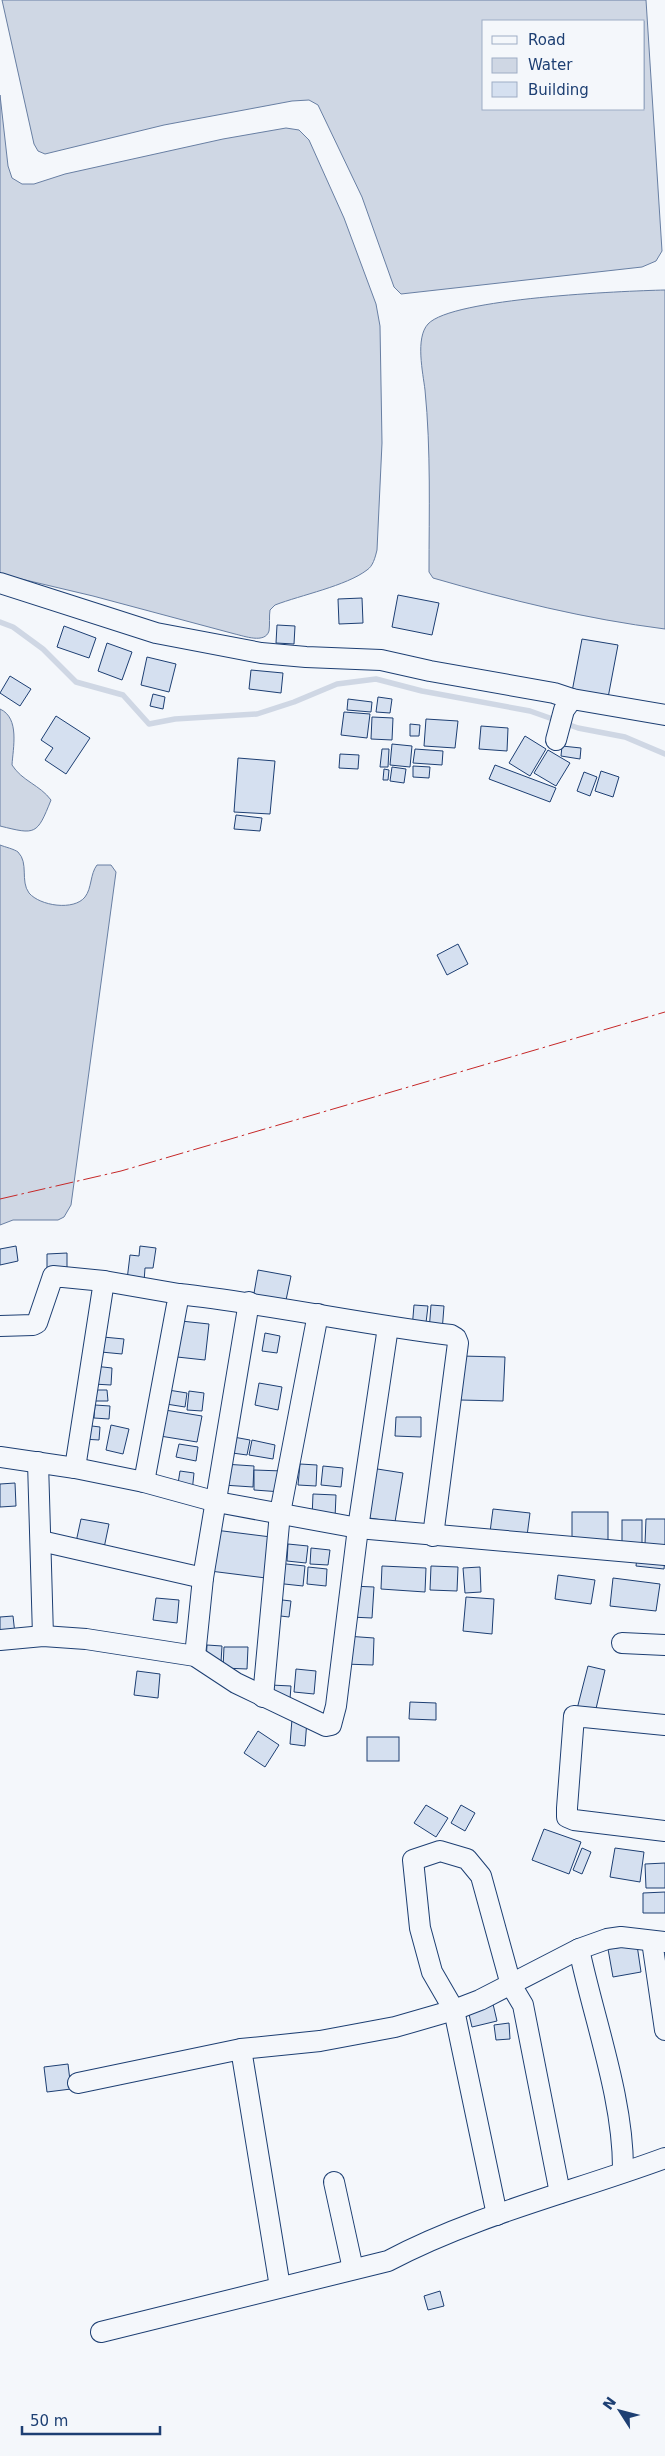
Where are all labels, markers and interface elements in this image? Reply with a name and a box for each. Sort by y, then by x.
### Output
legend [482,20,645,110]
text: Road [528,31,566,49]
text: Water [528,56,573,74]
text: Building [528,81,589,99]
north arrow [595,2386,645,2436]
text: N [600,2394,619,2413]
scale bar [22,2404,160,2436]
text: 50 m [30,2412,68,2430]

